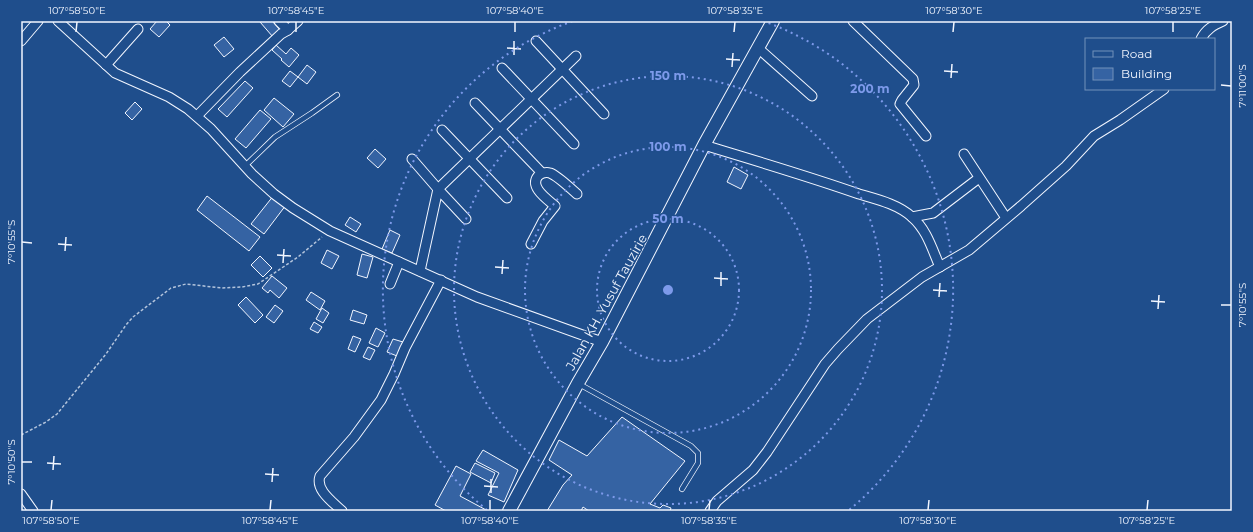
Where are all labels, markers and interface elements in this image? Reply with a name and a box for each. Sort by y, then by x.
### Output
text: 107°58'50"E [48,4,106,17]
text: 107°58'45"E [268,4,325,17]
text: 107°58'40"E [486,4,544,17]
text: 107°58'35"E [707,4,763,17]
text: 107°58'30"E [925,4,983,17]
text: 107°58'25"E [1145,4,1202,17]
legend [1085,38,1215,90]
text: Road [1121,46,1152,61]
text: 7°11'00"S [1236,64,1249,108]
text: Building [1121,66,1172,81]
text: 150 m [650,68,686,83]
text: 200 m [850,81,890,96]
text: 100 m [650,139,686,154]
text: 50 m [652,211,684,226]
text: 7°10'55"S [5,220,18,264]
street label: Jalan KH. Yusuf Tauzirie [561,231,650,374]
centre of rings [661,283,675,297]
text: 7°10'55"S [1236,283,1249,327]
text: 7°10'50"S [5,439,18,485]
text: 107°58'50"E [22,514,80,527]
text: 107°58'45"E [242,514,299,527]
text: 107°58'40"E [461,514,519,527]
text: 107°58'35"E [681,514,737,527]
text: 107°58'30"E [899,514,957,527]
text: 107°58'25"E [1119,514,1176,527]

